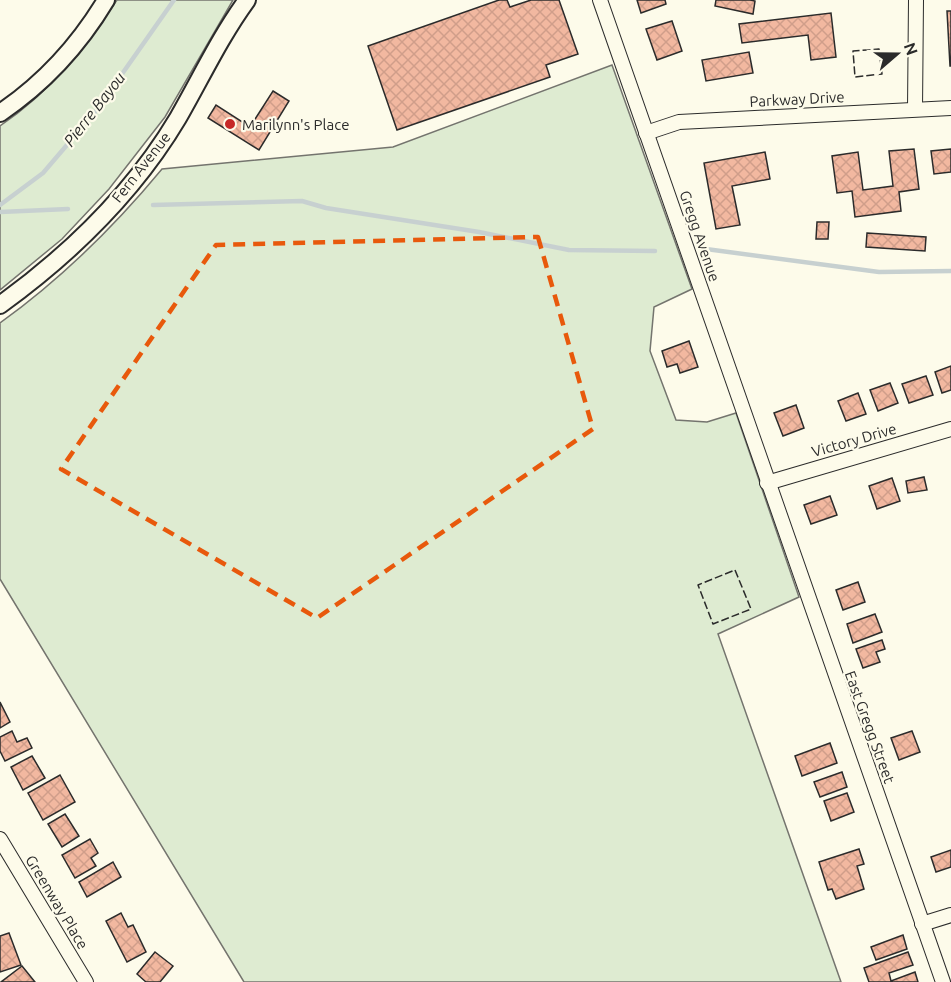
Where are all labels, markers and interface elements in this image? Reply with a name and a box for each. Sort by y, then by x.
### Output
north arrow [867,24,927,84]
text: N [901,40,922,58]
water label: Pierre Bayou [60,68,129,150]
street label: Parkway Drive [749,88,845,110]
place label: Marilynn's Place [242,116,349,133]
marker: Marilynn's Place [223,117,237,131]
street label: Fern Avenue [108,129,174,205]
street label: Gregg Avenue [676,188,724,284]
street label: Victory Drive [810,420,898,460]
street label: East Gregg Street [842,668,898,786]
street label: Greenway Place [22,852,92,952]

